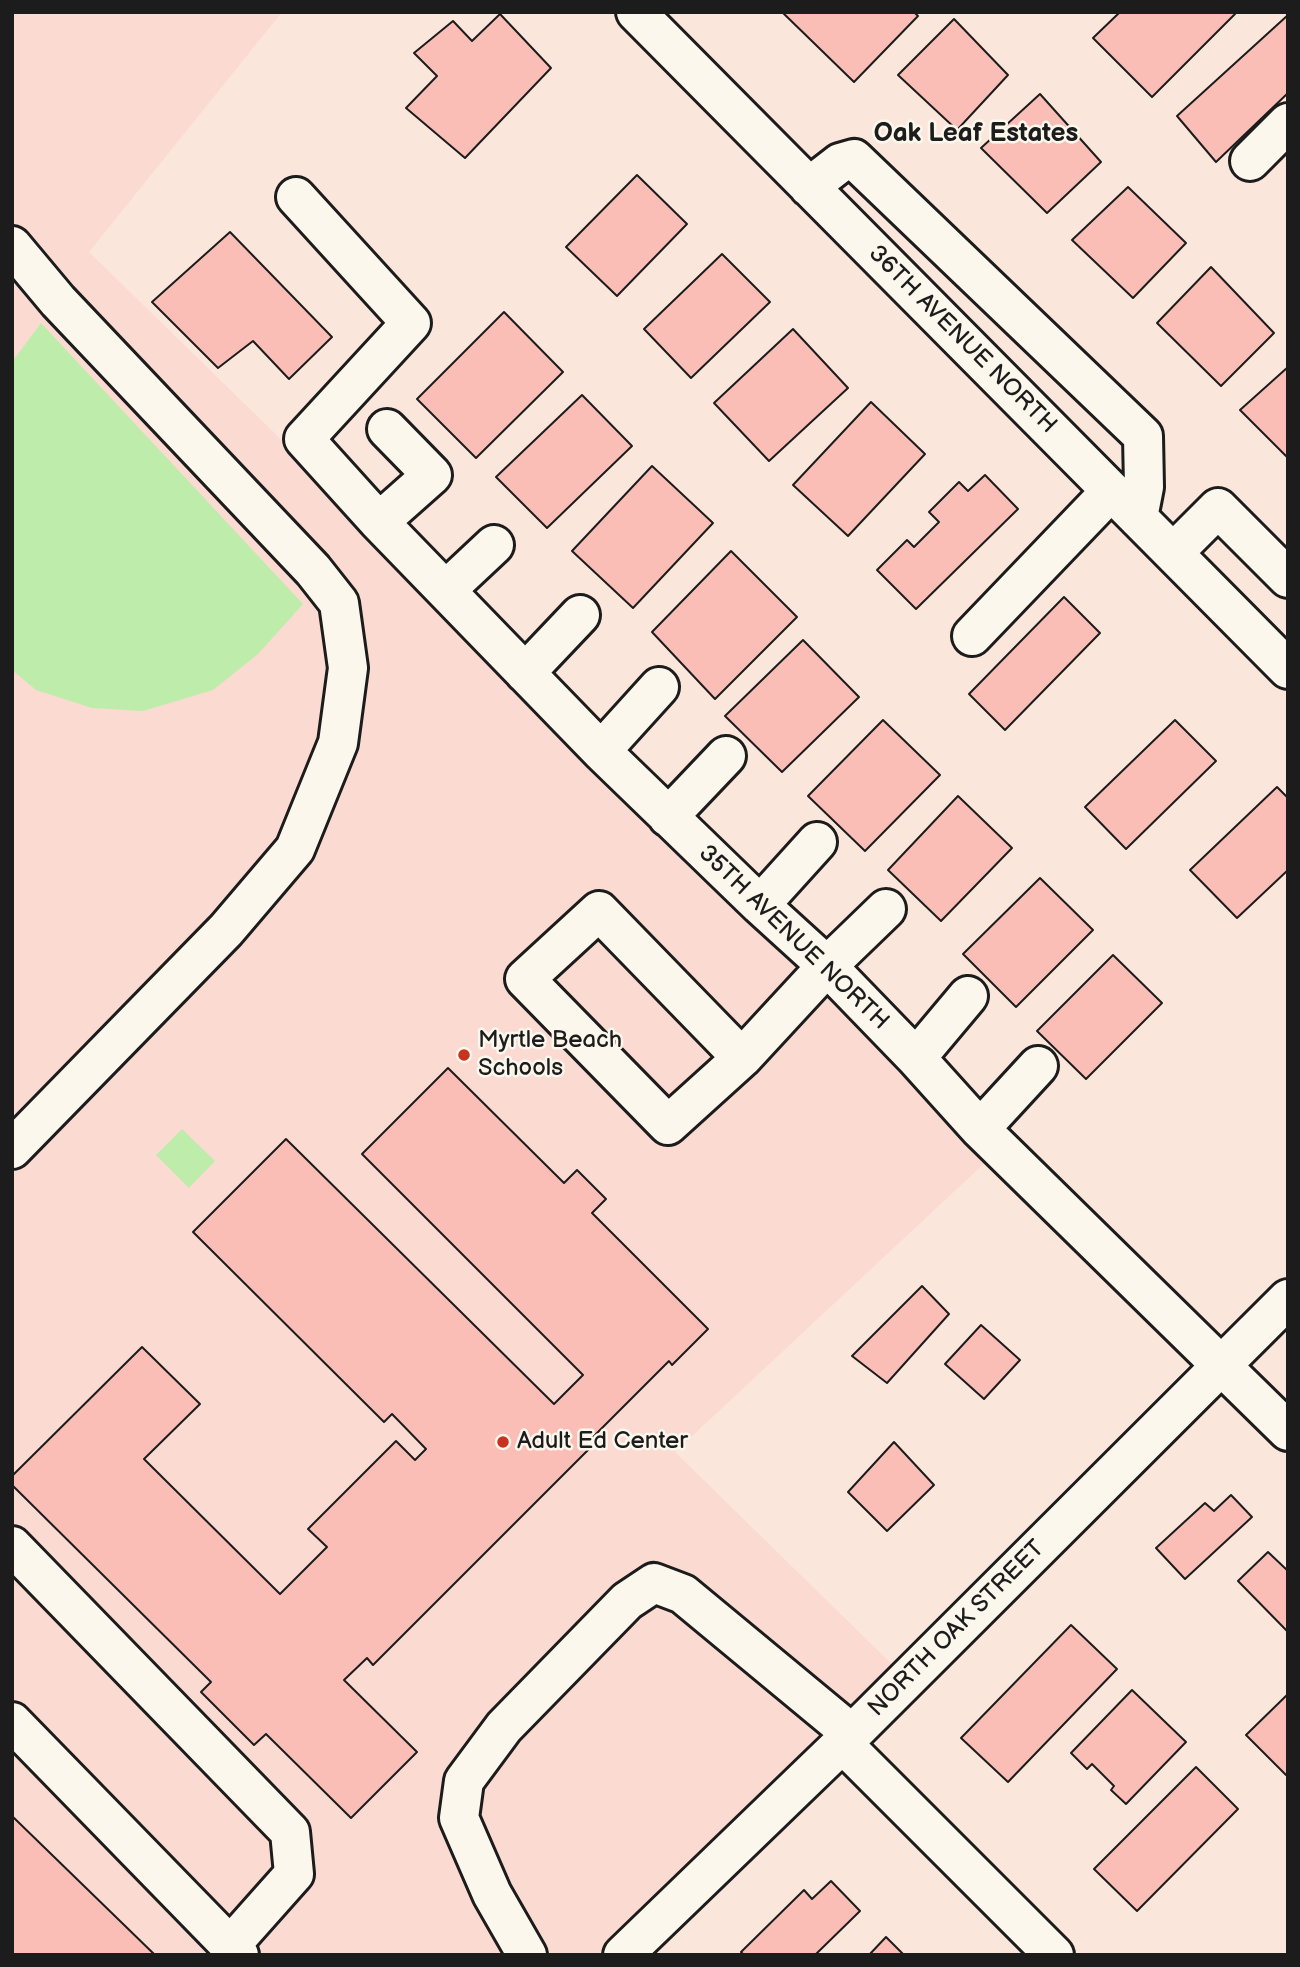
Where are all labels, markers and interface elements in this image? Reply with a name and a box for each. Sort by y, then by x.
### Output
district label: Oak Leaf Estates [874,118,1078,150]
street label: 36TH AVENUE NORTH [862,240,1062,440]
street label: 35TH AVENUE NORTH [692,840,894,1036]
place label: Myrtle Beach Schools [478,1027,622,1083]
marker: Myrtle Beach Schools [456,1047,472,1063]
place label: Adult Ed Center [517,1428,688,1456]
marker: Adult Ed Center [495,1434,511,1450]
street label: NORTH OAK STREET [863,1535,1051,1723]

